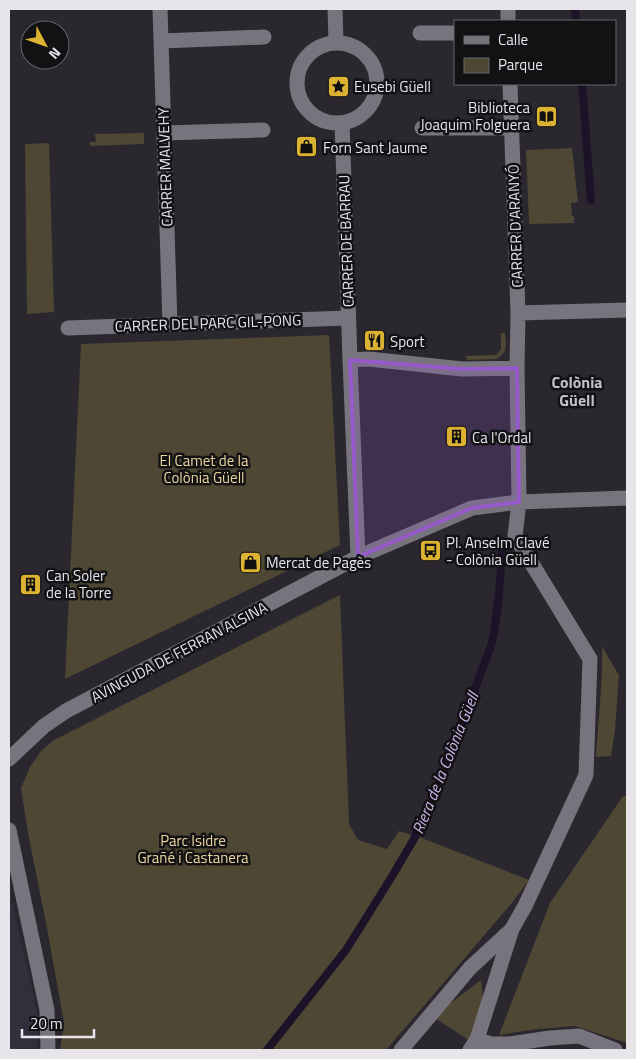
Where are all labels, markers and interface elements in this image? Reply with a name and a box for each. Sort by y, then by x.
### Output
north arrow [20,20,70,70]
legend [454,20,616,85]
text: Calle [498,28,528,51]
text: N [44,43,66,64]
text: Parque [498,53,543,76]
place icon: Eusebi Güell [326,74,350,98]
place label: Eusebi Güell [354,75,431,98]
place label: Biblioteca Joaquim Folguera [420,96,530,136]
library icon: Biblioteca Joaquim Folguera [534,104,558,128]
street label: CARRER MALVEHY [151,107,179,227]
shop icon: Forn Sant Jaume [295,135,319,159]
place label: Forn Sant Jaume [323,136,427,159]
street label: CARRER D'ARANYÓ [501,164,529,288]
street label: CARRER DE BARRAU [332,174,360,308]
street label: CARRER DEL PARC GIL-PONG [114,308,302,338]
restaurant icon: Sport [362,329,386,353]
place label: Sport [390,330,425,353]
district label: Colònia Güell [551,370,603,412]
building icon: Ca l'Ordal [444,425,468,449]
place label: Ca l'Ordal [472,426,531,449]
park label: El Camet de la Colònia Güell [159,449,249,489]
place label: Pl. Anselm Clavé - Colònia Güell [446,531,549,571]
bus stop icon: Pl. Anselm Clavé - Colònia Güell [418,539,442,563]
shop icon: Mercat de Pagès [238,550,262,574]
place label: Mercat de Pagès [266,551,371,574]
place label: Can Soler de la Torre [46,564,111,604]
building icon: Can Soler de la Torre [18,572,42,596]
street label: AVINGUDA DE FERRAN ALSINA [87,596,271,708]
water label: Riera de la Colònia Güell [406,687,485,838]
park label: Parc Isidre Grañé i Castanera [137,829,249,869]
scale bar [22,1006,95,1038]
text: 20 m [30,1012,63,1035]

